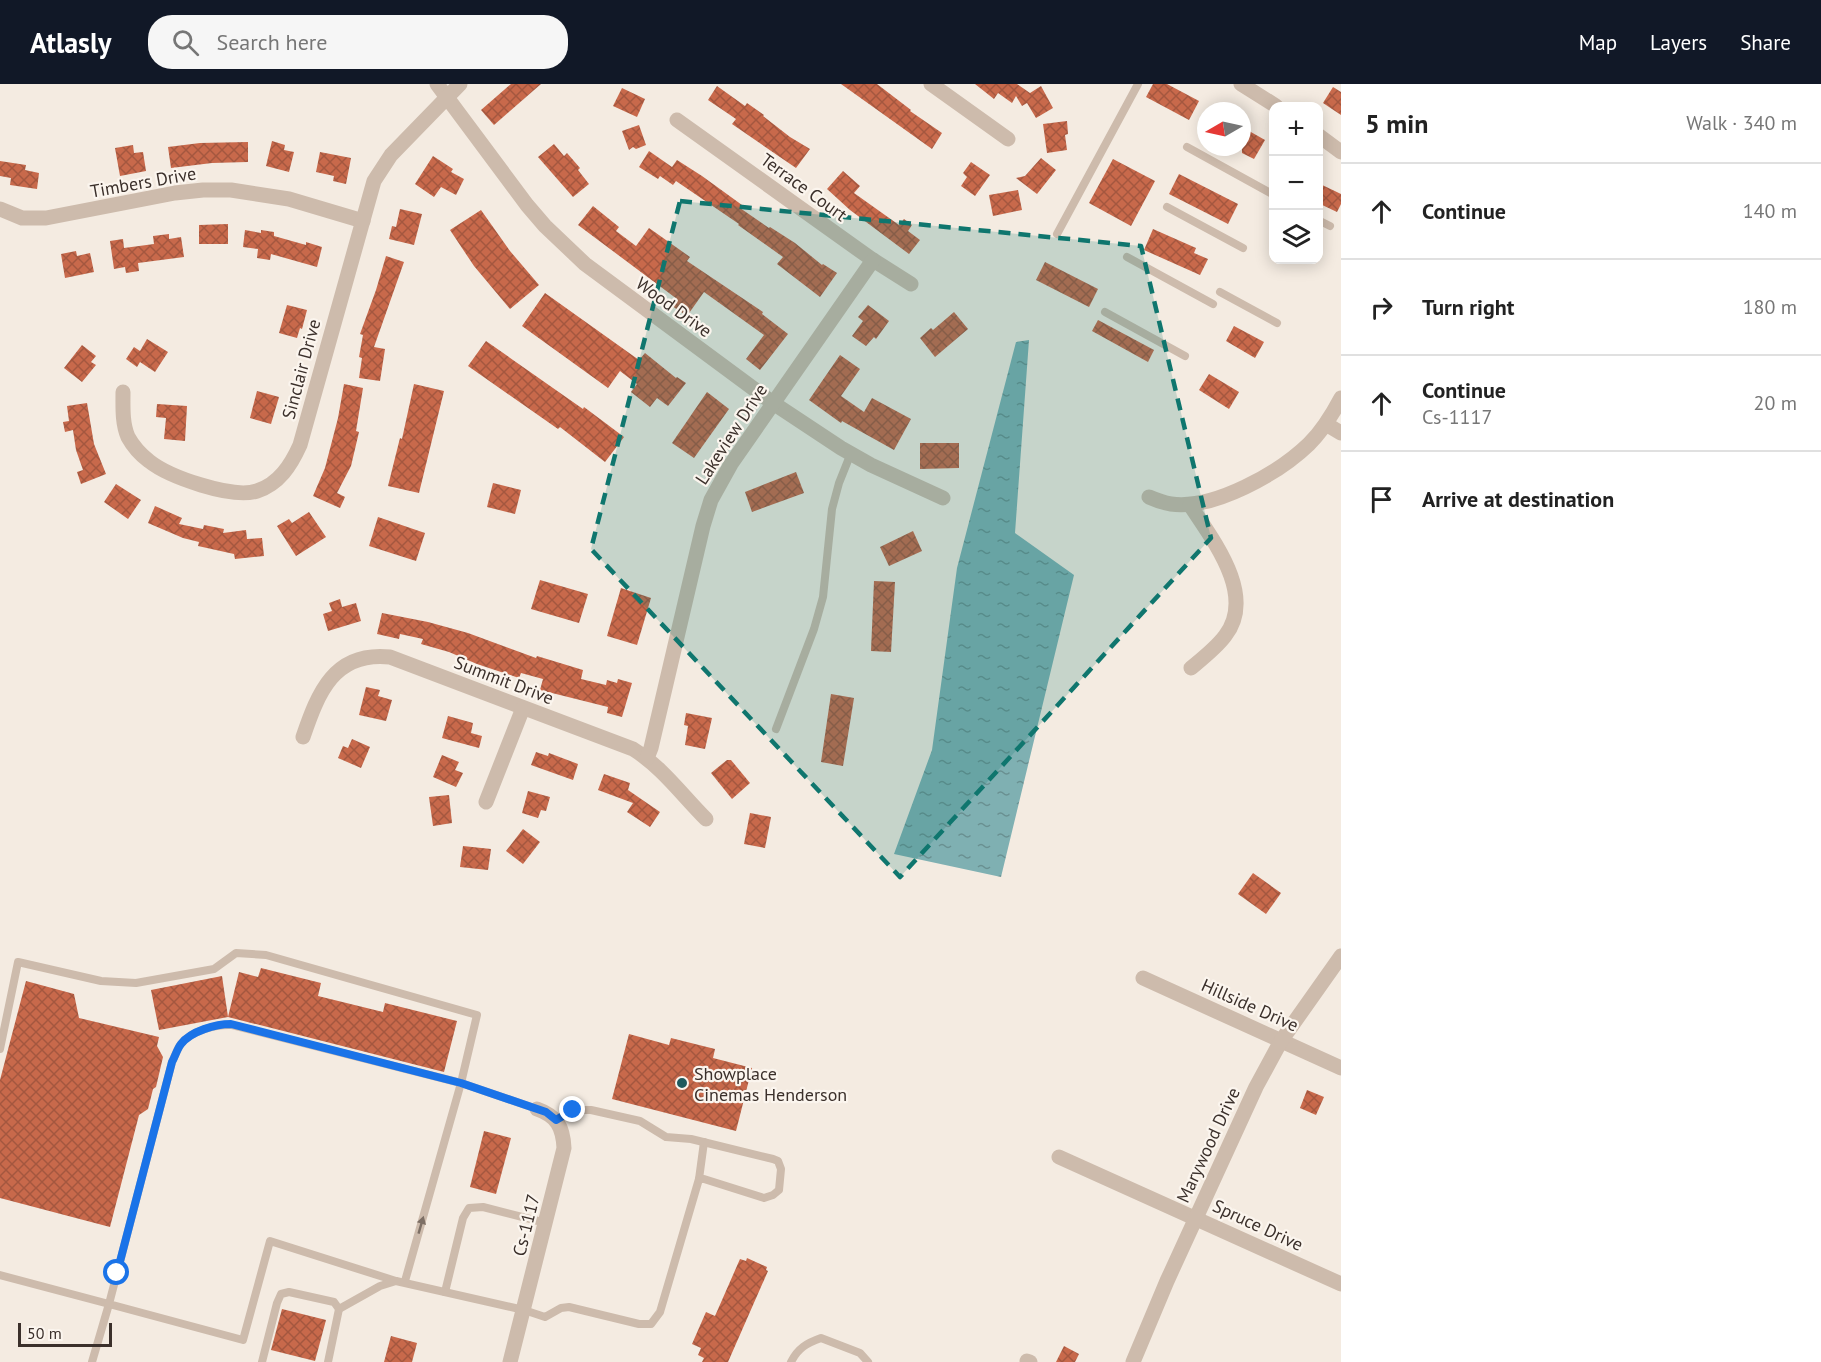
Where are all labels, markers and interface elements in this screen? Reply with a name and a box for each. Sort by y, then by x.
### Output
search box [148,15,568,69]
text: Atlasly [30,24,112,61]
icon: search [169,26,202,59]
text: Search here [217,28,327,56]
text: Map [1579,29,1617,56]
text: Layers [1650,29,1707,56]
text: Share [1740,29,1791,56]
north arrow [1197,102,1251,156]
map controls [1269,102,1323,264]
button: + [1269,102,1323,156]
text: 5 min [1365,107,1428,140]
text: Walk · 340 m [1686,110,1797,136]
street label: Terrace Court [756,148,852,226]
button: − [1269,156,1323,210]
street label: Timbers Drive [88,161,198,203]
icon: ahead [1365,195,1398,228]
text: Continue [1422,197,1506,225]
text: 140 m [1743,198,1797,224]
button: layers [1269,210,1323,264]
street label: Wood Drive [632,272,716,342]
icon: right [1365,291,1398,324]
text: Turn right [1422,293,1514,321]
text: 180 m [1743,294,1797,320]
street label: Sinclair Drive [277,316,325,422]
text: Continue [1422,376,1506,404]
street label: Lakeview Drive [690,379,772,489]
icon: ahead [1365,387,1398,420]
text: 20 m [1754,390,1797,416]
text: Cs-1117 [1422,404,1492,430]
icon: arrive [1365,483,1398,516]
text: Arrive at destination [1422,485,1614,513]
street label: Summit Drive [451,651,557,709]
street label: Hillside Drive [1198,973,1302,1037]
place label: Showplace Cinemas Henderson [694,1062,847,1106]
marker: Showplace Cinemas Henderson [675,1076,689,1090]
street label: Marywood Drive [1171,1084,1245,1206]
route end [559,1096,585,1122]
street label: Cs-1117 [507,1192,545,1258]
street label: Spruce Drive [1209,1194,1307,1256]
one-way arrow [417,1216,426,1234]
route start [103,1259,129,1285]
scale bar [18,1320,112,1348]
text: 50 m [27,1323,62,1343]

